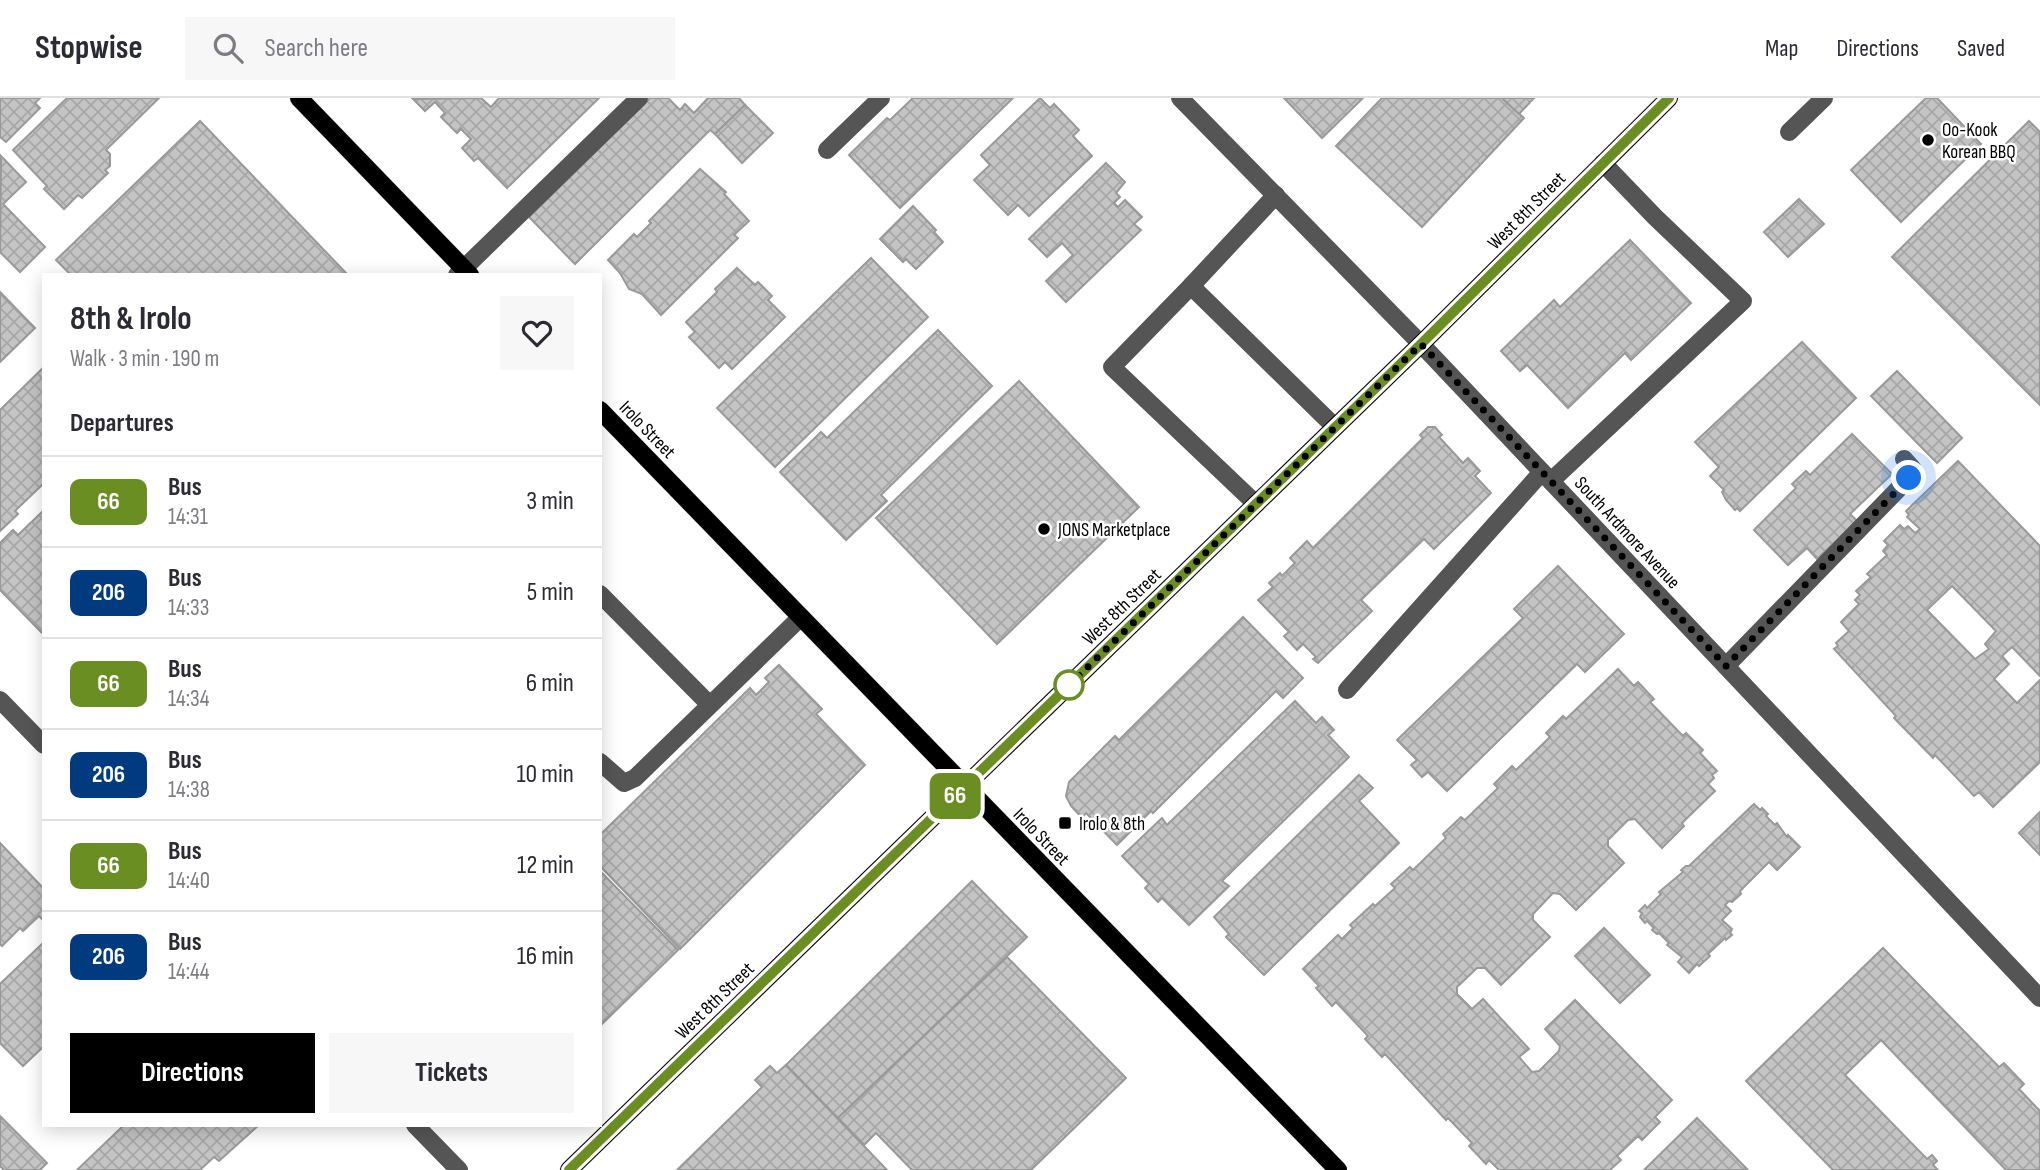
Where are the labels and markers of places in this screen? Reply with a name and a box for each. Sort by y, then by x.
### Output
place label: Oo-Kook Korean BBQ [1942,119,2016,164]
marker: Oo-Kook Korean BBQ [1920,132,1936,148]
place label: JONS Marketplace [1057,519,1170,542]
marker: JONS Marketplace [1036,521,1052,537]
unlabelled marker [1054,670,1084,700]
place label: Irolo & 8th [1079,813,1145,836]
marker: Irolo & 8th [1057,815,1073,831]

